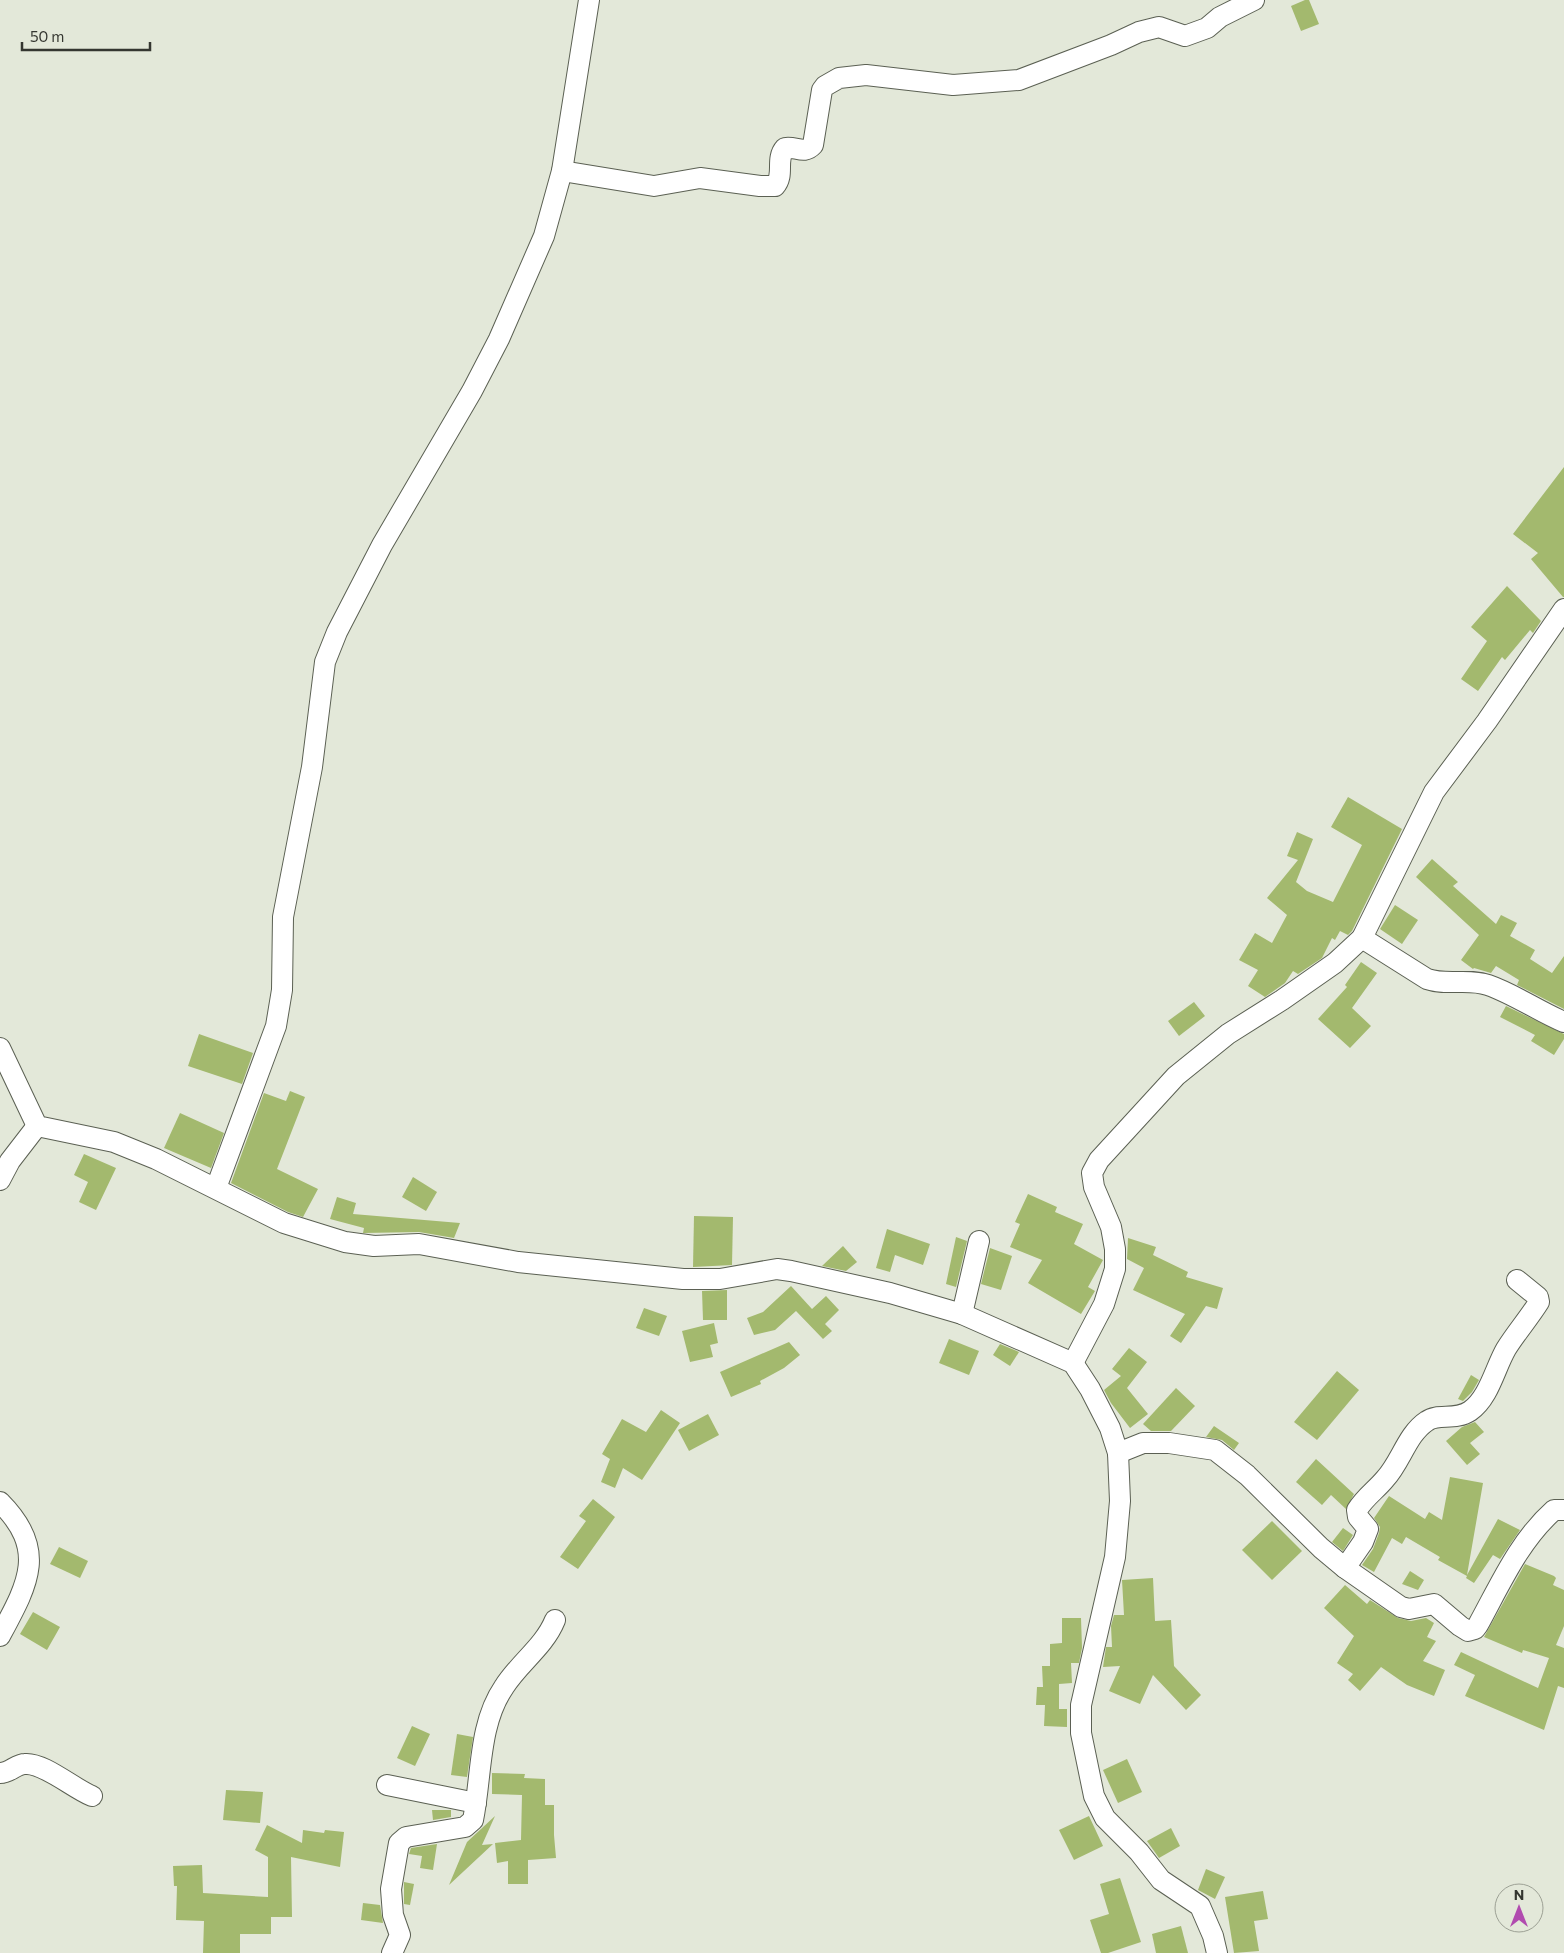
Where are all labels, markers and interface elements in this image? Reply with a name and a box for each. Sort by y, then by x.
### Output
scale bar [22,20,150,52]
text: 50 m [30,27,64,45]
north arrow [1494,1883,1544,1933]
text: N [1514,1886,1524,1903]

